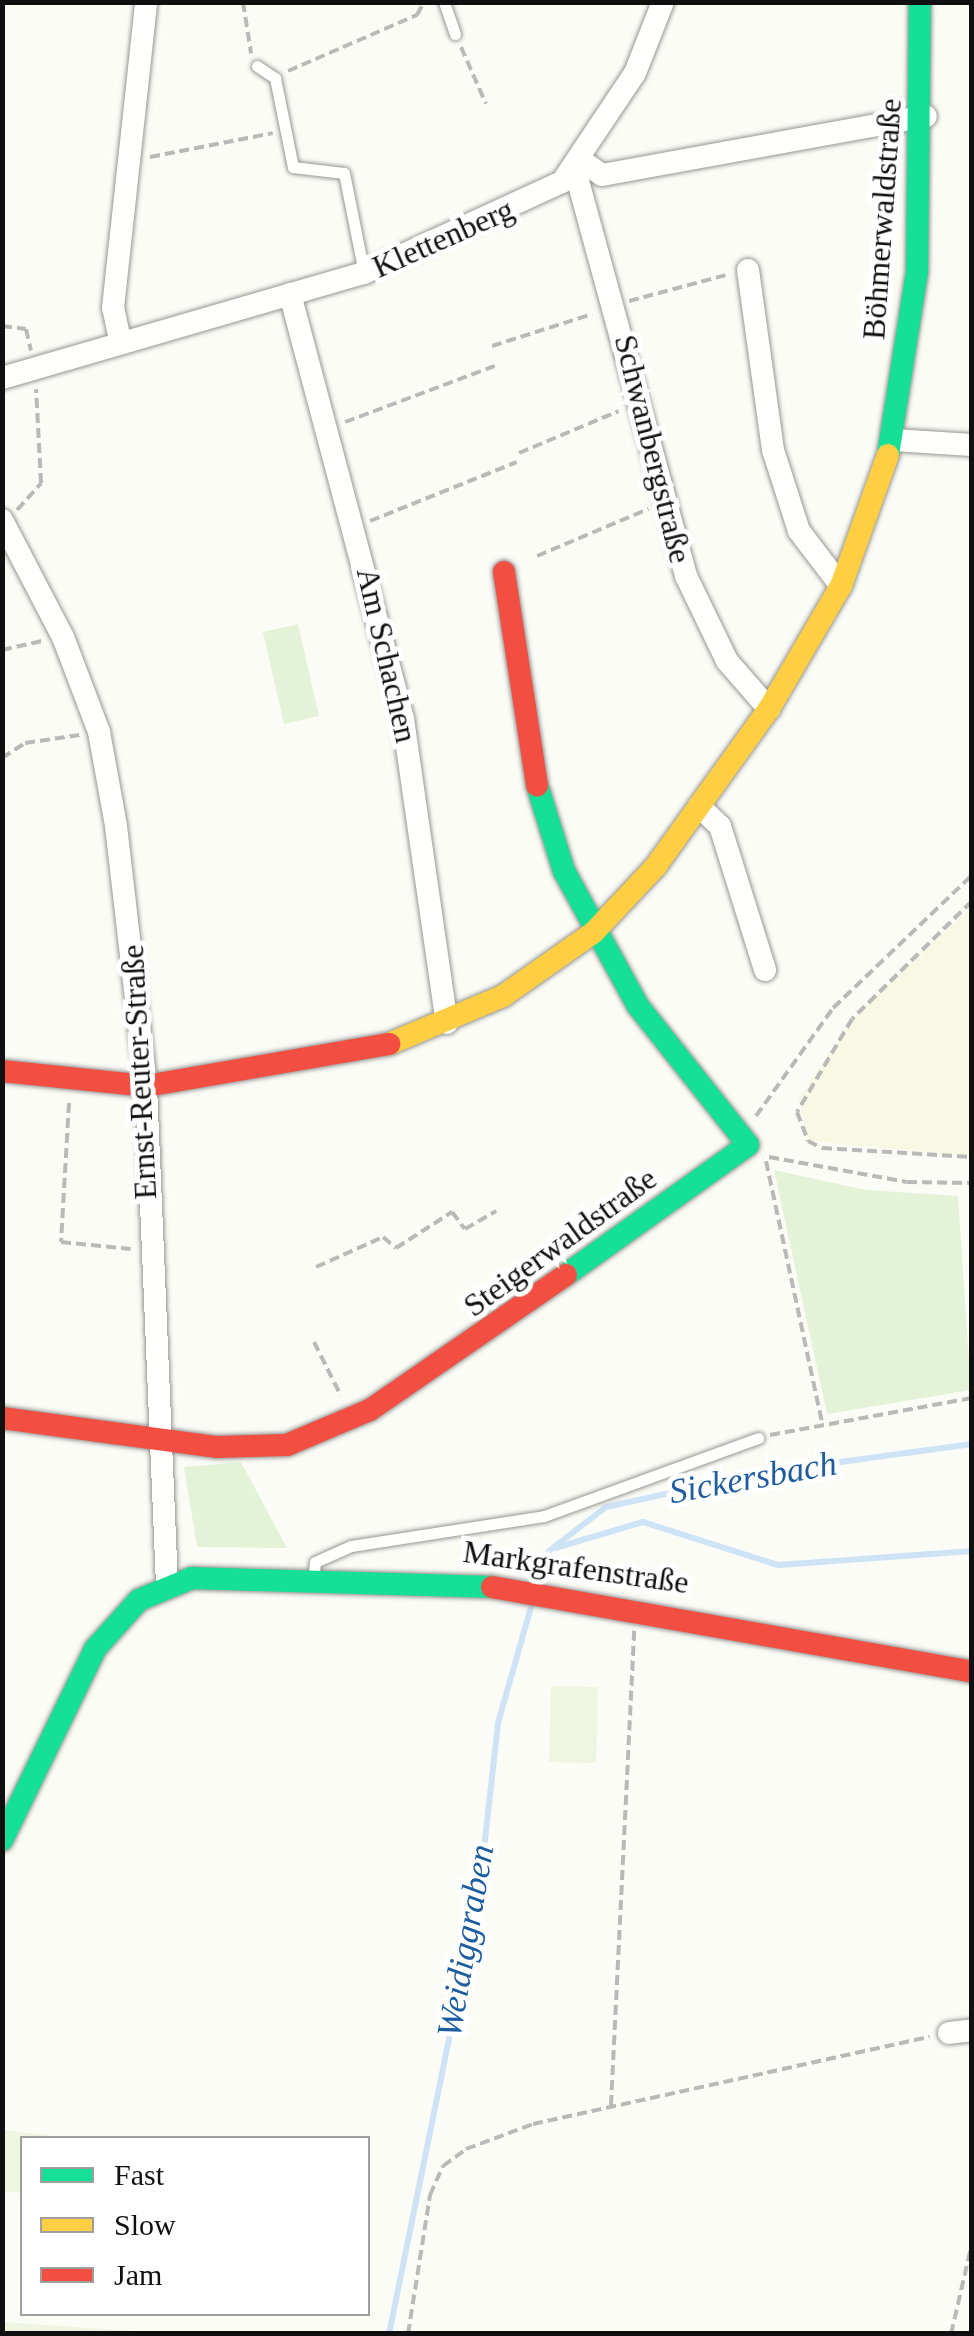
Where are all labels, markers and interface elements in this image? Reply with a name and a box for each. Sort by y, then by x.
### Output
street label: Böhmerwaldstraße [854,97,910,341]
street label: Klettenberg [366,190,520,286]
street label: Schwanbergstraße [606,331,700,567]
street label: Am Schachen [348,564,426,746]
street label: Ernst-Reuter-Straße [113,944,165,1200]
street label: Steigerwaldstraße [456,1159,664,1325]
water label: Sickersbach [666,1443,840,1513]
street label: Markgrafenstraße [461,1532,691,1602]
water label: Weidiggraben [428,1841,504,2041]
legend [20,2136,370,2316]
text: Fast [114,2158,164,2191]
text: Slow [114,2208,176,2241]
text: Jam [114,2258,162,2291]

